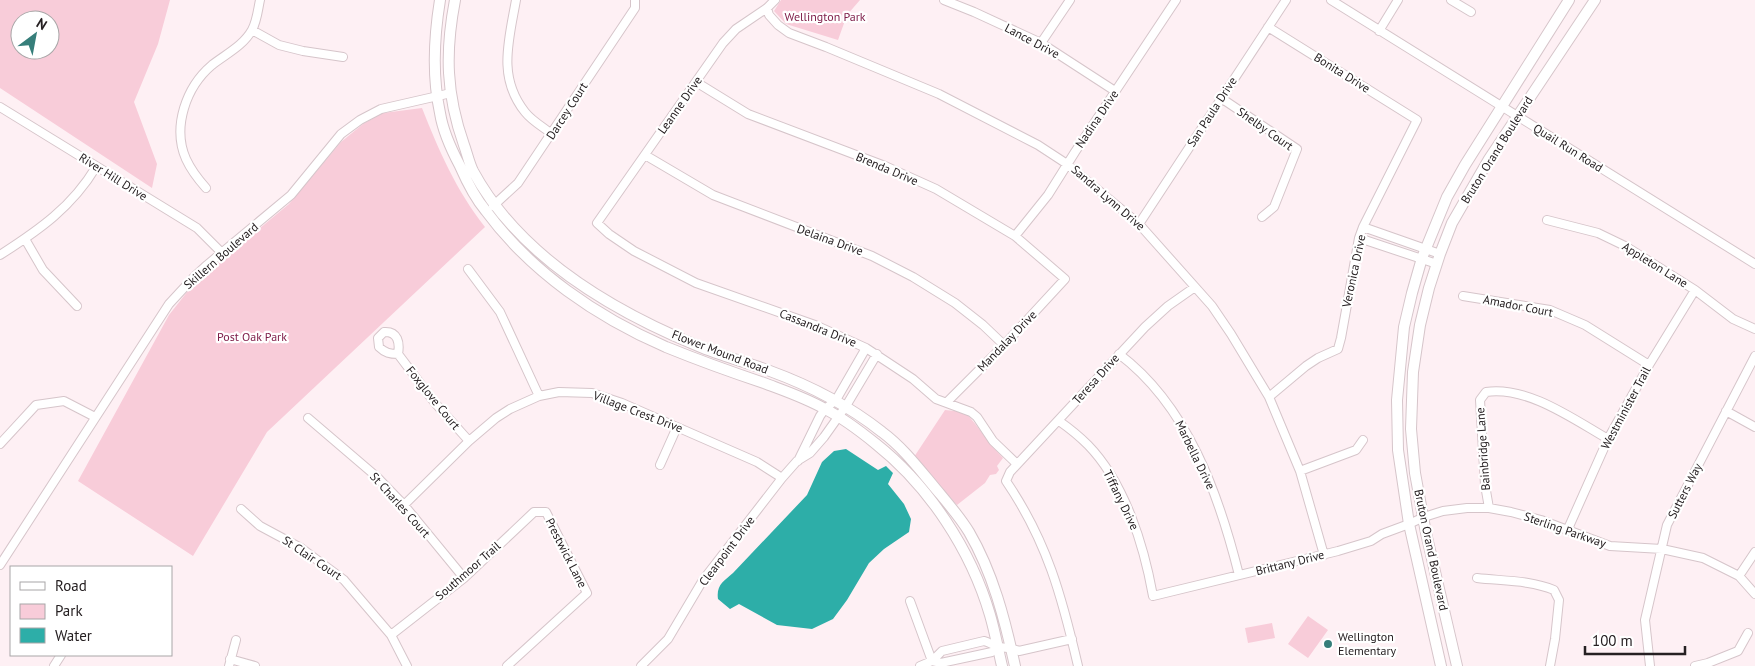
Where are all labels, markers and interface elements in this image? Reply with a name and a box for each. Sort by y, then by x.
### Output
park label: Wellington Park [785,9,866,24]
north arrow [10,10,60,60]
text: N [33,14,51,34]
street label: Lance Drive [1002,20,1062,61]
street label: Bonita Drive [1311,49,1373,96]
street label: Leanne Drive [654,73,705,136]
street label: San Paula Drive [1183,74,1240,150]
street label: Darcey Court [543,79,591,142]
street label: Nadina Drive [1072,87,1121,150]
street label: Bruton Orand Boulevard [1457,93,1536,206]
street label: Shelby Court [1234,104,1296,153]
street label: Quail Run Road [1531,120,1606,175]
street label: Brenda Drive [854,149,921,188]
street label: River Hill Drive [76,150,150,204]
street label: Sandra Lynn Drive [1069,162,1148,234]
street label: Skillern Boulevard [180,219,261,292]
street label: Delaina Drive [795,221,865,258]
street label: Veronica Drive [1338,233,1369,310]
street label: Appleton Lane [1620,239,1691,291]
street label: Amador Court [1482,291,1554,320]
street label: Cassandra Drive [777,305,859,350]
street label: Mandalay Drive [974,307,1040,374]
street label: Flower Mound Road [670,326,771,377]
park label: Post Oak Park [217,329,287,344]
street label: Teresa Drive [1069,350,1122,407]
street label: Foxglove Court [403,363,464,432]
street label: Westminister Trail [1597,363,1654,452]
street label: Village Crest Drive [590,387,685,436]
street label: Bainbridge Lane [1472,407,1493,491]
street label: Marbella Drive [1172,418,1219,492]
street label: Sutters Way [1664,460,1705,521]
street label: Tiffany Drive [1100,467,1143,532]
street label: St Charles Court [367,469,434,540]
street label: Bruton Orand Boulevard [1411,488,1452,612]
street label: Sterling Parkway [1522,508,1609,551]
street label: Clearpoint Drive [696,513,758,588]
street label: Prestwick Lane [542,515,590,590]
street label: St Clair Court [280,532,345,583]
street label: Southmoor Trail [432,538,504,603]
street label: Brittany Drive [1254,547,1326,578]
legend [10,566,172,656]
text: Road [55,576,87,595]
text: Park [55,601,83,620]
scale bar [1585,624,1685,656]
text: Water [55,626,92,645]
place label: Wellington Elementary [1338,629,1397,658]
text: 100 m [1592,631,1633,650]
marker: Wellington Elementary [1322,638,1334,650]

